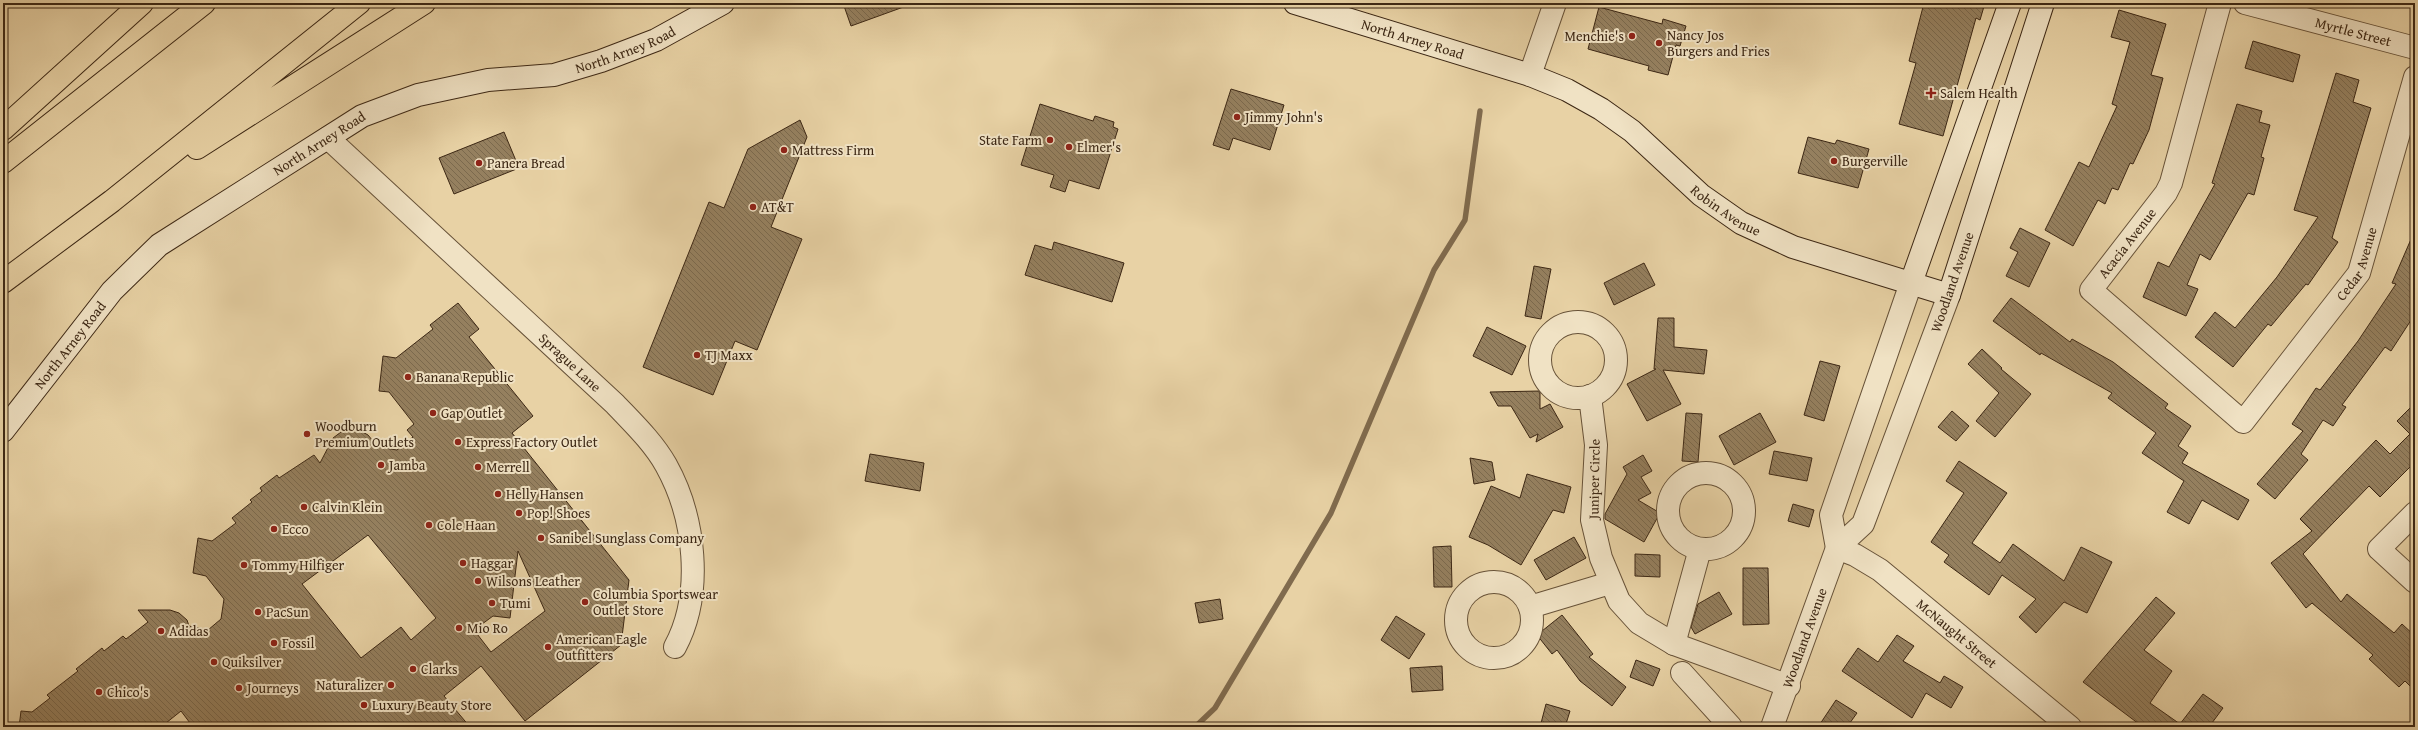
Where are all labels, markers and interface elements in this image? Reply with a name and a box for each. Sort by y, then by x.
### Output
street label: Myrtle Street [2313,12,2394,51]
street label: North Arney Road [1359,14,1467,64]
street label: North Arney Road [573,21,680,78]
place label: Nancy Jos Burgers and Fries [1667,25,1770,61]
place label: Menchie's [1565,26,1624,46]
marker: Menchie's [1627,31,1637,41]
marker: Nancy Jos Burgers and Fries [1654,38,1664,48]
place label: Salem Health [1940,83,2018,103]
marker: Salem Health [1925,87,1937,99]
street label: North Arney Road [269,106,370,180]
place label: Jimmy John's [1243,107,1323,127]
marker: Jimmy John's [1232,112,1242,122]
place label: State Farm [979,130,1043,150]
marker: State Farm [1045,135,1055,145]
place label: Elmer's [1077,137,1121,157]
place label: Mattress Firm [792,140,875,160]
marker: Elmer's [1064,142,1074,152]
marker: Mattress Firm [779,145,789,155]
place label: Burgerville [1842,151,1908,171]
place label: Panera Bread [487,153,566,173]
marker: Burgerville [1829,156,1839,166]
marker: Panera Bread [474,158,484,168]
street label: Robin Avenue [1686,180,1764,241]
place label: AT&T [761,197,794,217]
marker: AT&T [748,202,758,212]
street label: Acacia Avenue [2093,203,2161,282]
street label: Cedar Avenue [2331,224,2382,305]
street label: Woodland Avenue [1925,229,1979,335]
street label: North Arney Road [29,297,111,393]
street label: Sprague Lane [534,328,606,397]
place label: TJ Maxx [705,345,754,365]
marker: TJ Maxx [692,350,702,360]
place label: Banana Republic [416,367,514,387]
marker: Banana Republic [403,372,413,382]
place label: Gap Outlet [441,403,503,423]
marker: Gap Outlet [428,408,438,418]
place label: Woodburn Premium Outlets [315,416,414,452]
marker: Woodburn Premium Outlets [302,429,312,439]
place label: Express Factory Outlet [466,432,598,452]
marker: Express Factory Outlet [453,437,463,447]
street label: Juniper Circle [1583,438,1605,521]
place label: Jamba [387,455,426,475]
place label: Merrell [486,457,530,477]
marker: Jamba [376,460,386,470]
marker: Merrell [473,462,483,472]
place label: Helly Hansen [506,484,584,504]
marker: Helly Hansen [493,489,503,499]
place label: Calvin Klein [312,497,383,517]
marker: Calvin Klein [299,502,309,512]
place label: Pop! Shoes [527,503,590,523]
marker: Pop! Shoes [514,508,524,518]
place label: Cole Haan [437,515,496,535]
place label: Ecco [282,519,309,539]
marker: Cole Haan [424,520,434,530]
marker: Ecco [269,524,279,534]
place label: Sanibel Sunglass Company [549,528,704,548]
marker: Sanibel Sunglass Company [536,533,546,543]
place label: Haggar [471,553,513,573]
place label: Tommy Hilfiger [252,555,344,575]
marker: Haggar [458,558,468,568]
marker: Tommy Hilfiger [239,560,249,570]
place label: Wilsons Leather [486,571,580,591]
marker: Wilsons Leather [473,576,483,586]
place label: Columbia Sportswear Outlet Store [593,584,718,620]
street label: Woodland Avenue [1777,584,1832,691]
place label: Tumi [500,593,531,613]
street label: McNaught Street [1912,594,2001,673]
marker: Columbia Sportswear Outlet Store [580,597,590,607]
marker: Tumi [487,598,497,608]
place label: PacSun [266,602,309,622]
marker: PacSun [253,607,263,617]
place label: Mio Ro [467,618,508,638]
place label: Adidas [169,621,209,641]
marker: Mio Ro [454,623,464,633]
marker: Adidas [156,626,166,636]
place label: American Eagle Outfitters [556,629,648,665]
place label: Fossil [282,633,314,653]
marker: Fossil [269,638,279,648]
marker: American Eagle Outfitters [543,642,553,652]
place label: Quiksilver [222,652,282,672]
marker: Quiksilver [209,657,219,667]
place label: Clarks [421,659,458,679]
marker: Clarks [408,664,418,674]
place label: Naturalizer [316,675,383,695]
place label: Journeys [245,678,299,698]
marker: Naturalizer [386,680,396,690]
place label: Chico's [107,682,149,702]
marker: Journeys [234,683,244,693]
marker: Chico's [94,687,104,697]
place label: Luxury Beauty Store [372,695,492,715]
marker: Luxury Beauty Store [359,700,369,710]

